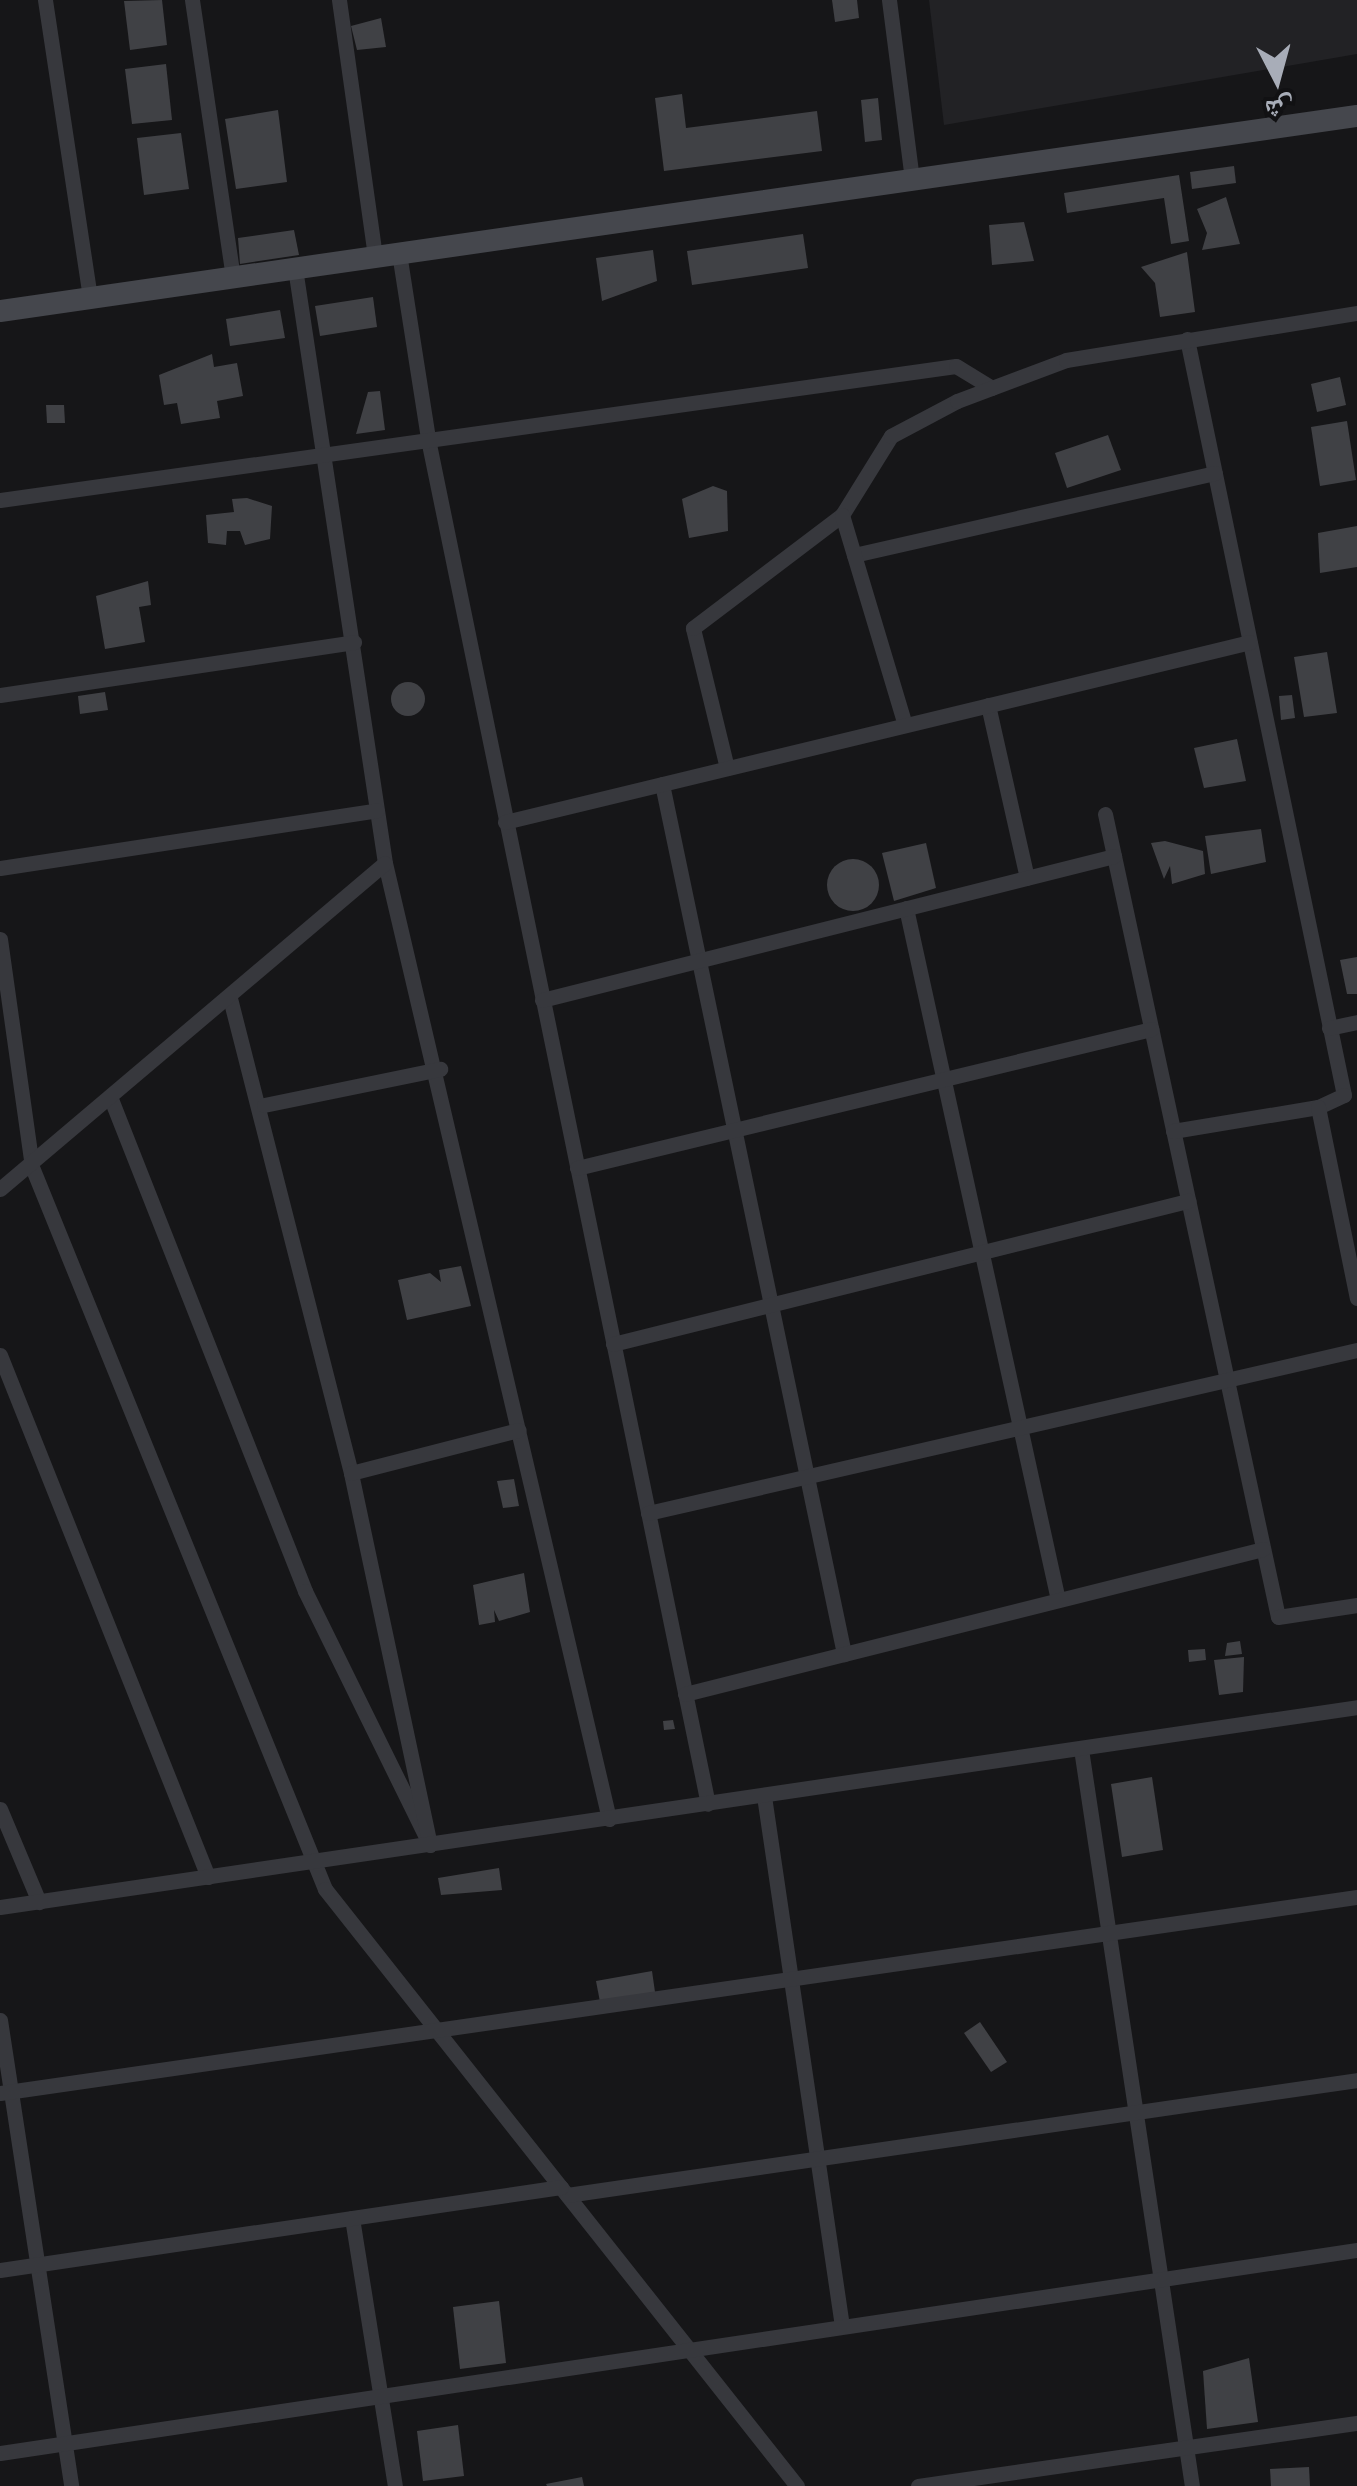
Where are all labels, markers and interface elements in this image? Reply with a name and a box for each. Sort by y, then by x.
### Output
north arrow [1227,30,1327,130]
text: ش [1264,91,1297,128]

